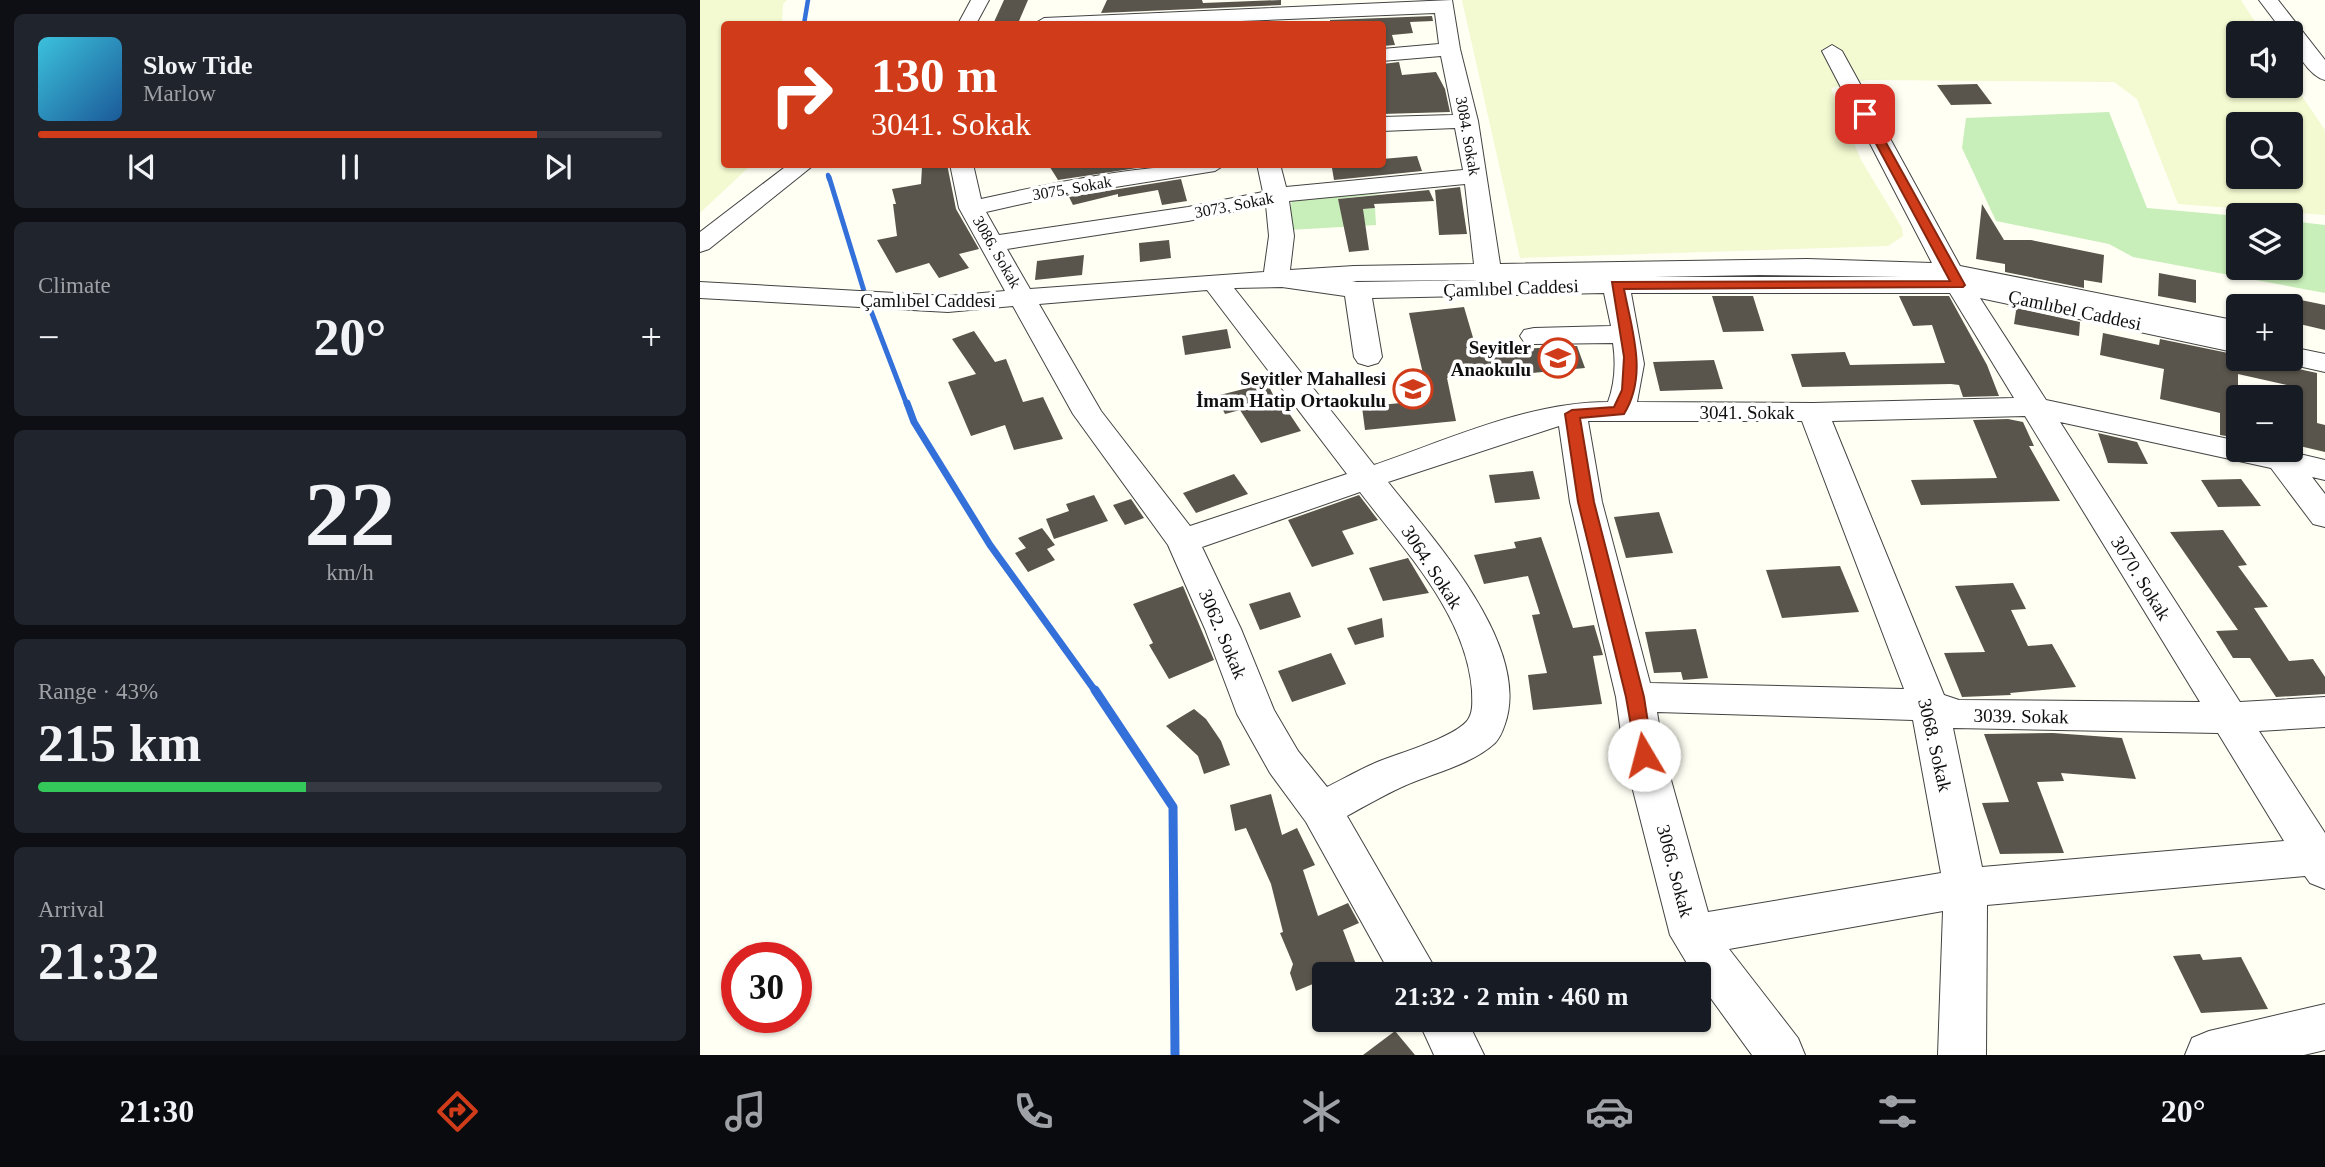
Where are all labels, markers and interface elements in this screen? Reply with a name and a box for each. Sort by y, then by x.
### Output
map controls [2226,21,2303,462]
button: sound [2226,21,2303,98]
text: 130 m [871,48,998,103]
icon: right [756,49,847,140]
text: Slow Tide [143,51,253,80]
text: Marlow [143,81,216,106]
pin [1835,84,1895,144]
street label: 3084. Sokak [1453,95,1483,177]
icon: arrive [1846,95,1884,133]
text: 3041. Sokak [871,106,1031,142]
button: search [2226,112,2303,189]
icon: previous [123,148,161,186]
icon: pause [331,148,369,186]
icon: next [539,148,577,186]
street label: 3075. Sokak [1031,173,1113,203]
street label: 3073. Sokak [1193,189,1275,221]
button: layers [2226,203,2303,280]
street label: 3086. Sokak [970,213,1024,291]
text: Climate [38,273,111,298]
street label: Çamlıbel Caddesi [1443,275,1579,301]
street label: Çamlıbel Caddesi [2006,286,2144,334]
street label: Çamlıbel Caddesi [860,290,996,311]
button: + [2226,294,2303,371]
text: 20° [314,309,386,366]
text: − [38,316,59,358]
text: + [641,316,662,358]
place label: Seyitler Anaokulu [1451,337,1532,380]
school or university icon: Seyitler Anaokulu [1537,337,1579,379]
place label: Seyitler Mahallesi İmam Hatip Ortaokulu [1196,368,1386,411]
school or university icon: Seyitler Mahallesi İmam Hatip Ortaokulu [1392,368,1434,410]
button: − [2226,385,2303,462]
street label: 3041. Sokak [1700,402,1795,423]
text: 22 [305,464,396,565]
street label: 3064. Sokak [1397,521,1467,613]
street label: 3070. Sokak [2107,532,2175,624]
text: km/h [326,560,374,585]
street label: 3062. Sokak [1195,586,1251,682]
text: Range · 43% [38,679,158,704]
street label: 3068. Sokak [1914,696,1956,794]
street label: 3039. Sokak [1973,705,2069,727]
text: 215 km [38,715,201,772]
position arrow [1607,718,1681,792]
street label: 3066. Sokak [1653,822,1698,920]
text: Arrival [38,897,104,922]
text: 21:32 [38,933,159,990]
speed limit sign: 30 [721,942,812,1033]
text: 21:32 · 2 min · 460 m [1395,982,1629,1011]
icon: directions [433,1087,482,1136]
icon: music [721,1087,770,1136]
icon: phone [1009,1087,1058,1136]
icon: climate [1297,1087,1346,1136]
icon: car [1585,1087,1634,1136]
icon: filters [1873,1087,1922,1136]
text: 21:30 [119,1093,194,1129]
text: 20° [2161,1093,2205,1129]

